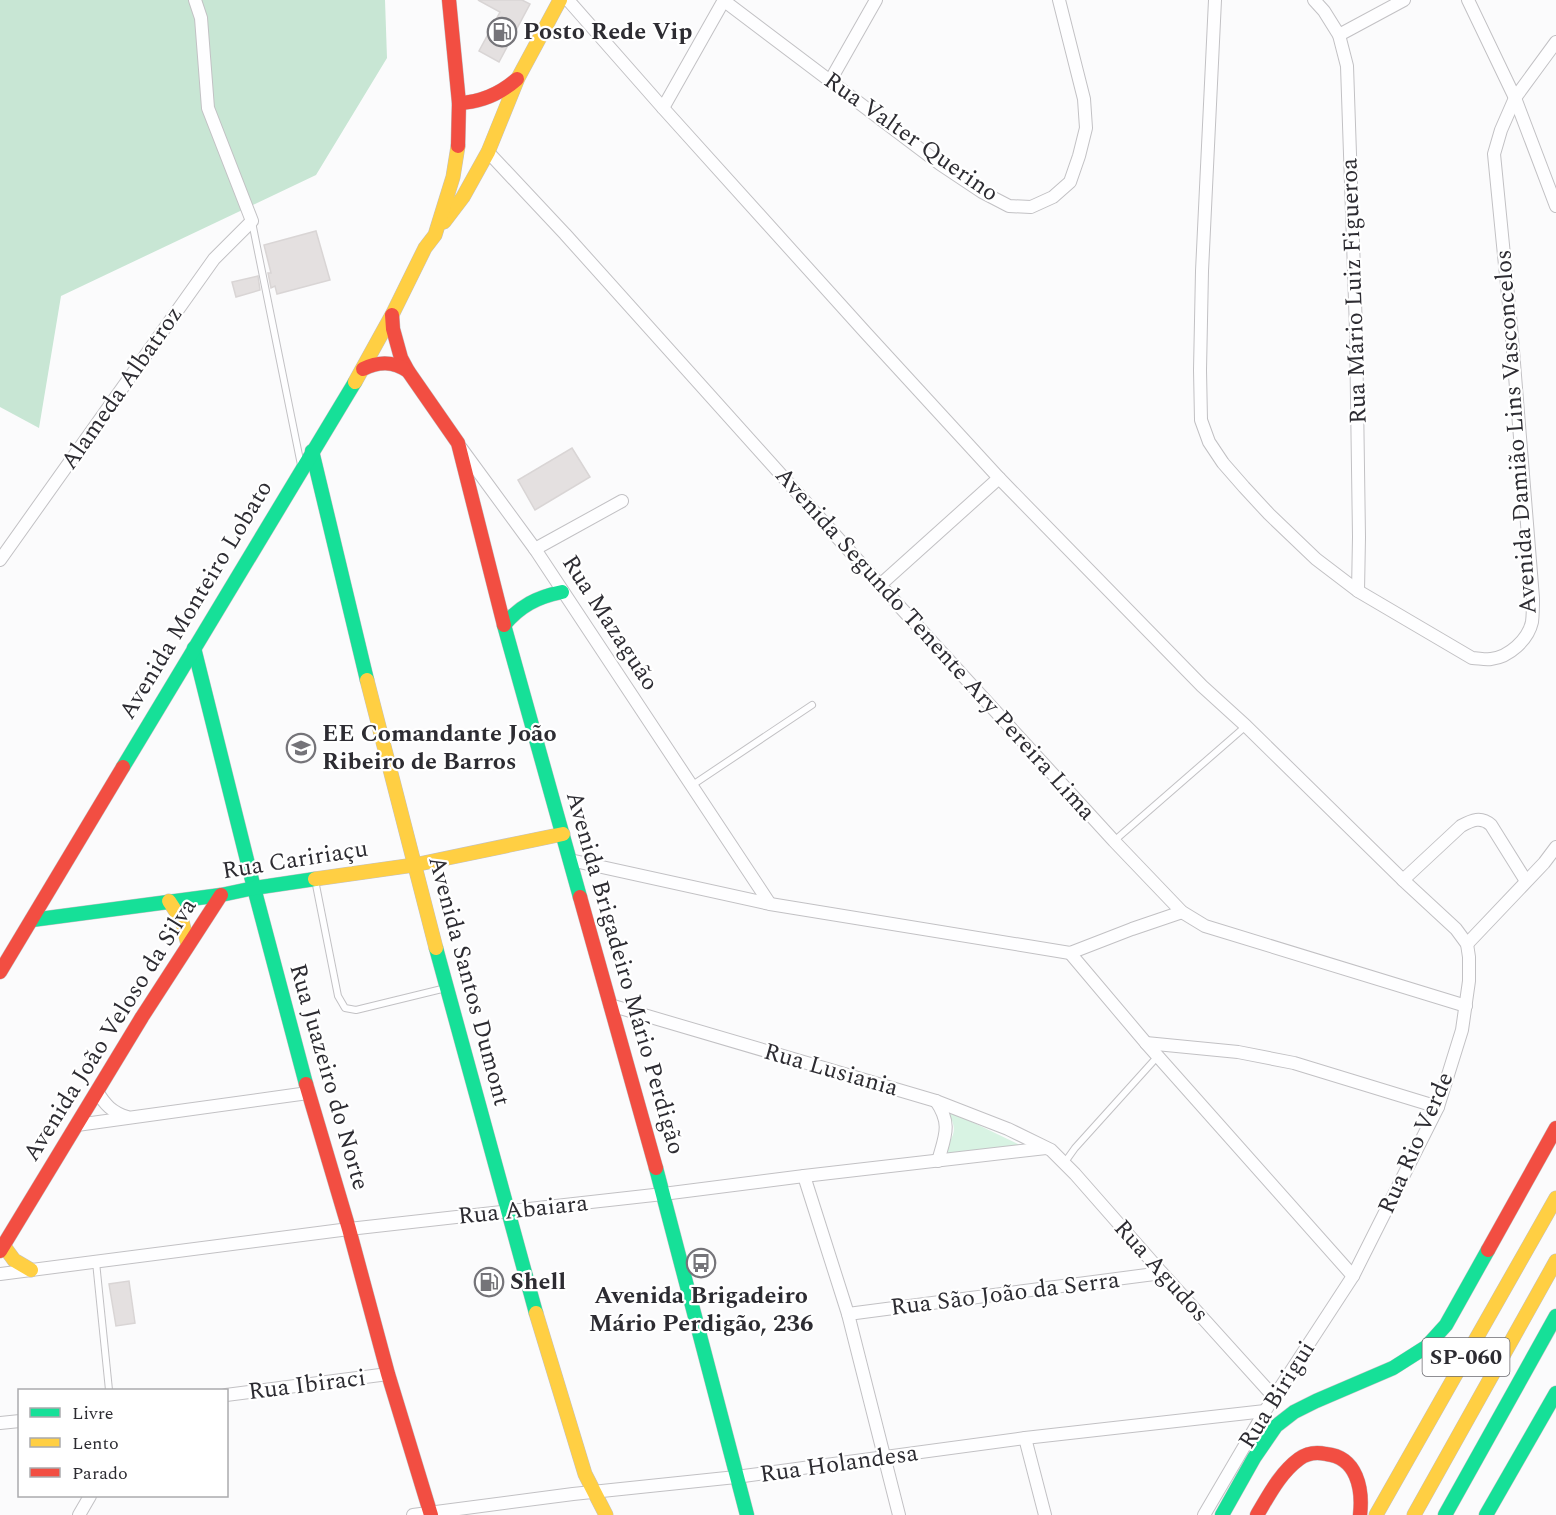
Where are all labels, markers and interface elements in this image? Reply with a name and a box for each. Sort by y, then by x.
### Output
place label: Posto Rede Vip [523,14,692,50]
fuel station icon: Posto Rede Vip [486,16,518,48]
street label: Rua Valter Querino [816,63,1006,211]
street label: Rua Mário Luiz Figueroa [1331,157,1377,425]
street label: Avenida Damião Lins Vasconcelos [1485,249,1547,615]
street label: Alameda Albatroz [52,299,192,477]
street label: Avenida Segundo Tenente Ary Pereira Lima [766,459,1104,829]
street label: Avenida Monteiro Lobato [110,474,282,726]
street label: Rua Mazaguão [552,548,668,698]
place label: EE Comandante João Ribeiro de Barros [322,716,557,780]
school or university icon: EE Comandante João Ribeiro de Barros [285,732,317,764]
street label: Avenida Brigadeiro Mário Perdigão [556,787,694,1159]
street label: Rua Caririaçu [220,831,370,889]
street label: Avenida Santos Dumont [418,852,520,1110]
street label: Avenida João Veloso da Silva [14,891,206,1169]
street label: Rua Juazeiro do Norte [279,959,379,1195]
street label: Rua Lusiania [760,1034,903,1106]
street label: Rua Rio Verde [1369,1066,1463,1220]
street label: Rua Abaiara [456,1185,590,1235]
street label: Rua Agudos [1105,1211,1217,1331]
bus stop icon: Avenida Brigadeiro Mário Perdigão, 236 [685,1247,717,1279]
street label: Rua São João da Serra [888,1262,1122,1326]
place label: Shell [510,1264,566,1300]
fuel station icon: Shell [473,1266,505,1298]
place label: Avenida Brigadeiro Mário Perdigão, 236 [589,1278,813,1342]
street label: Rua Birigui [1230,1334,1324,1456]
road number: SP-060 [1422,1338,1510,1376]
street label: Rua Ibiraci [246,1360,368,1410]
legend [18,1389,228,1497]
text: Livre [72,1400,114,1427]
text: Lento [72,1430,119,1457]
street label: Rua Holandesa [758,1435,921,1493]
text: Parado [72,1460,128,1487]

